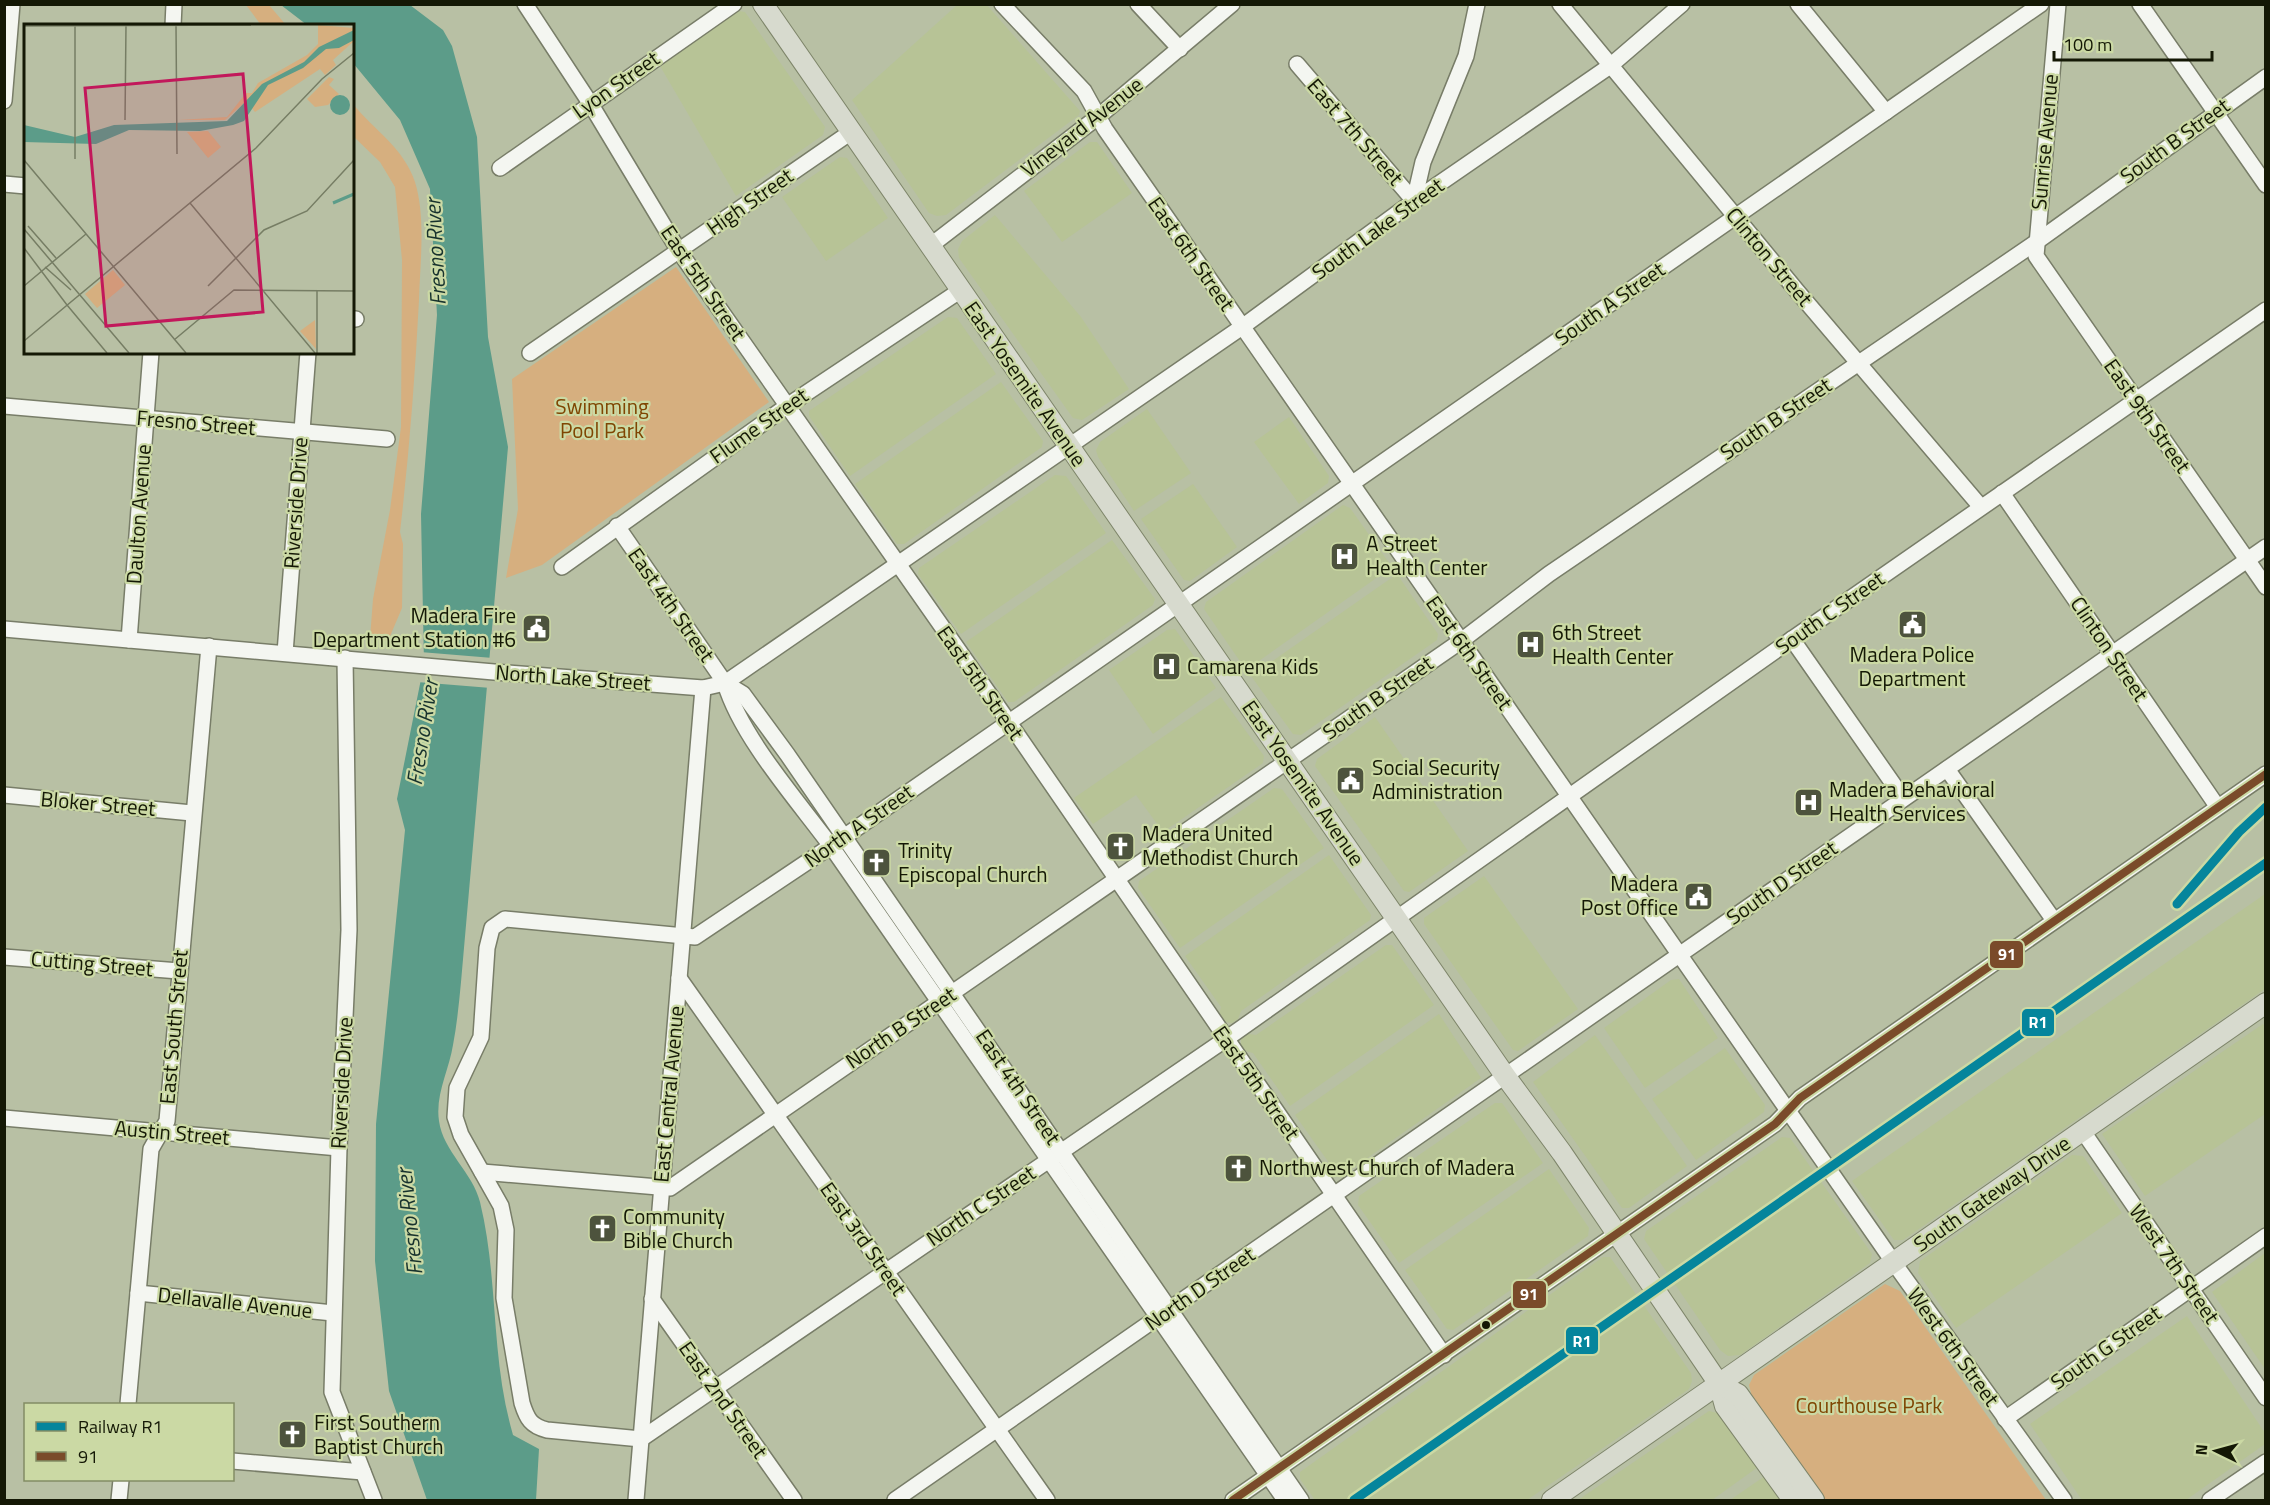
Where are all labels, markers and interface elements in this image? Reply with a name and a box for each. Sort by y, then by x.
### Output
inset map [24,24,354,354]
scale bar [2054,24,2212,62]
text: 100 m [2063,31,2112,58]
street label: Lyon Street [565,42,666,126]
street label: Vineyard Avenue [1013,68,1149,184]
street label: East 7th Street [1300,71,1412,193]
street label: Sunrise Avenue [2022,73,2066,211]
street label: South B Street [2113,89,2236,191]
street label: High Street [699,159,800,243]
street label: South Lake Street [1305,169,1451,287]
street label: East 6th Street [1141,190,1243,318]
water label: Fresno River [415,195,455,306]
street label: Clinton Street [1719,200,1821,313]
street label: East 5th Street [653,218,755,347]
street label: South A Street [1548,253,1672,353]
street label: East Yosemite Avenue [957,294,1095,473]
street label: East 9th Street [2097,352,2199,480]
street label: South B Street [1713,369,1838,467]
street label: Flume Street [703,379,815,471]
park label: Swimming Pool Park [555,390,649,446]
street label: Fresno Street [135,401,257,443]
street label: Riverside Drive [274,436,316,570]
street label: Daulton Avenue [117,443,159,585]
place label: A Street Health Center [1366,527,1488,583]
hospital icon: A Street Health Center [1329,540,1361,572]
street label: East 4th Street [621,541,723,669]
street label: South C Street [1768,562,1891,662]
street label: East 6th Street [1419,589,1521,717]
street label: Clinton Street [2063,590,2157,708]
place label: Madera Fire Department Station #6 [313,599,516,655]
public building icon: Madera Police Department [1896,608,1928,640]
public building icon: Madera Fire Department Station #6 [521,612,553,644]
place label: 6th Street Health Center [1552,616,1674,672]
street label: East 5th Street [930,619,1032,747]
hospital icon: 6th Street Health Center [1515,629,1547,661]
place label: Madera Police Department [1850,638,1974,694]
street label: South B Street [1316,647,1440,747]
place label: Camarena Kids [1187,650,1319,682]
hospital icon: Camarena Kids [1150,651,1182,683]
street label: North Lake Street [494,656,652,698]
water label: Fresno River [397,673,448,788]
street label: East Yosemite Avenue [1235,693,1373,872]
place label: Social Security Administration [1372,751,1503,807]
public building icon: Social Security Administration [1335,764,1367,796]
place label: Madera Behavioral Health Services [1829,773,1995,829]
street label: North A Street [797,775,920,875]
street label: Bloker Street [39,782,158,824]
hospital icon: Madera Behavioral Health Services [1792,786,1824,818]
place label: Madera United Methodist Church [1142,817,1299,873]
church icon: Madera United Methodist Church [1105,830,1137,862]
street label: South D Street [1719,832,1844,932]
place label: Trinity Episcopal Church [898,834,1048,890]
church icon: Trinity Episcopal Church [861,847,893,879]
place label: Madera Post Office [1581,867,1678,923]
public building icon: Madera Post Office [1683,880,1715,912]
line badge: 91 [1989,940,2024,969]
street label: Cutting Street [30,942,155,984]
text: 91 [1998,942,2016,966]
street label: East South Street [150,948,196,1105]
street label: North B Street [839,978,963,1076]
street label: East Central Avenue [644,1004,692,1184]
line badge: R1 [2021,1008,2055,1037]
text: R1 [2029,1010,2047,1034]
street label: Riverside Drive [322,1016,360,1150]
street label: East 5th Street [1206,1019,1308,1147]
street label: East 4th Street [968,1022,1070,1151]
street label: Austin Street [113,1111,232,1153]
street label: South Gateway Drive [1906,1127,2076,1259]
place label: Northwest Church of Madera [1259,1151,1515,1183]
church icon: Northwest Church of Madera [1222,1152,1254,1184]
street label: North C Street [919,1156,1042,1254]
water label: Fresno River [386,1164,431,1277]
street label: East 3rd Street [813,1175,915,1302]
street label: West 7th Street [2122,1197,2228,1330]
place label: Community Bible Church [623,1200,733,1256]
church icon: Community Bible Church [586,1213,618,1245]
street label: North D Street [1138,1238,1262,1338]
street label: Dellavalle Avenue [156,1278,314,1326]
line badge: 91 [1512,1280,1547,1309]
street label: West 6th Street [1900,1280,2008,1413]
text: 91 [1520,1282,1538,1306]
street label: South G Street [2044,1297,2168,1397]
unlabelled marker [1480,1319,1492,1331]
line badge: R1 [1565,1326,1599,1355]
text: R1 [1573,1329,1591,1353]
street label: East 2nd Street [671,1334,777,1465]
park label: Courthouse Park [1796,1389,1942,1421]
legend [24,1403,234,1481]
place label: First Southern Baptist Church [314,1406,444,1462]
text: Railway R1 [78,1413,163,1440]
church icon: First Southern Baptist Church [277,1419,309,1451]
north arrow [2186,1421,2246,1481]
text: 91 [78,1443,98,1470]
text: N [2189,1443,2213,1456]

